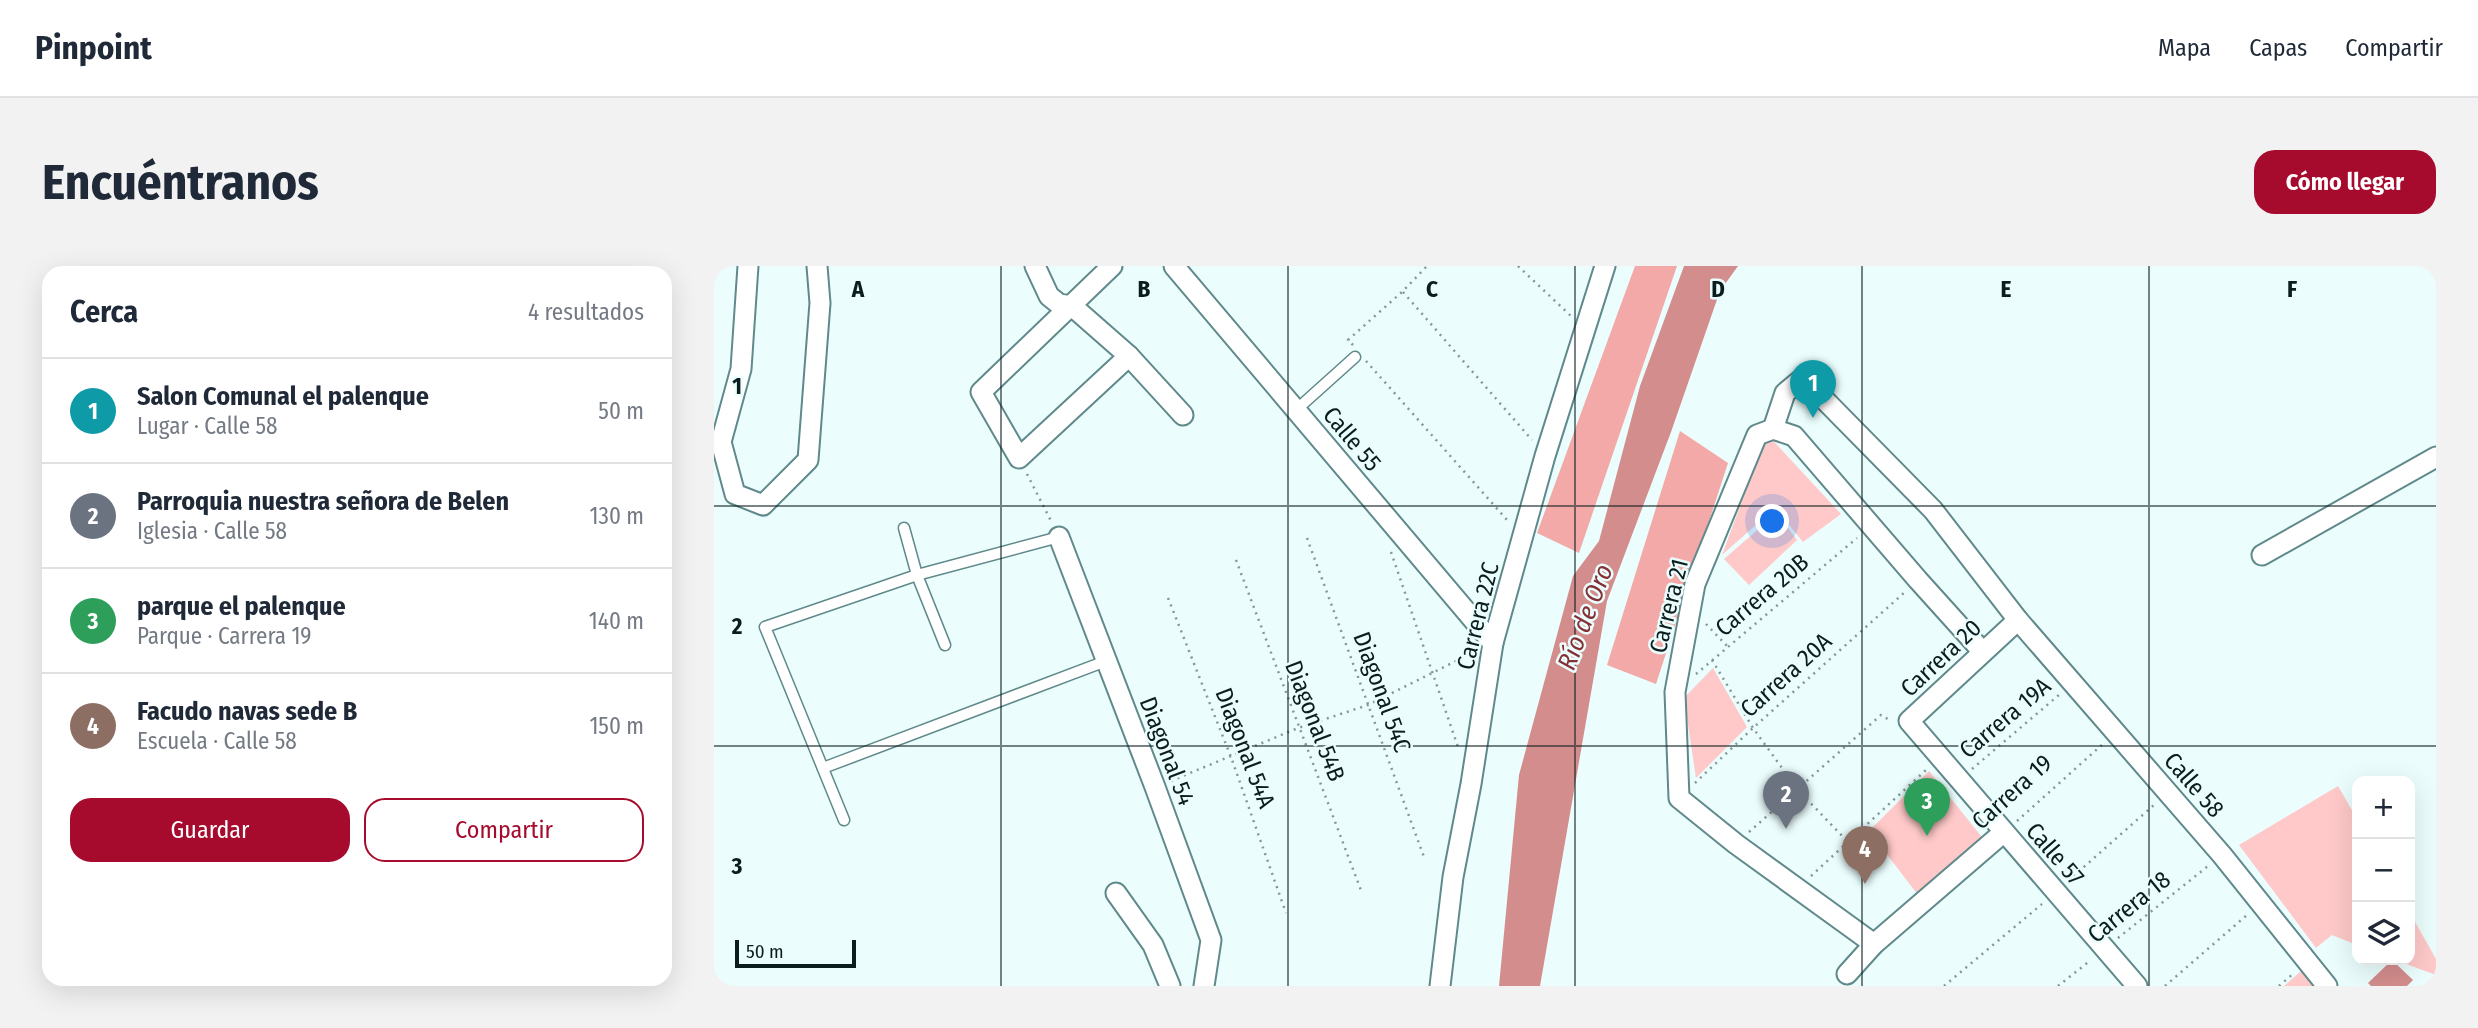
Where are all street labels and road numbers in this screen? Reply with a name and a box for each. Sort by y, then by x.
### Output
street label: Calle 55 [1317,401,1387,477]
street label: Carrera 20B [1710,548,1814,642]
street label: Carrera 21 [1644,556,1694,656]
street label: Carrera 22C [1451,559,1505,673]
street label: Carrera 20 [1895,614,1987,702]
street label: Carrera 20A [1735,627,1837,723]
street label: Diagonal 54C [1347,628,1417,756]
street label: Diagonal 54B [1279,657,1351,785]
street label: Carrera 19A [1954,672,2056,764]
street label: Diagonal 54A [1209,684,1281,812]
street label: Diagonal 54 [1134,693,1200,809]
street label: Calle 58 [2158,747,2230,823]
street label: Carrera 19 [1966,749,2058,835]
street label: Calle 57 [2020,817,2090,891]
street label: Carrera 18 [2082,865,2176,949]

